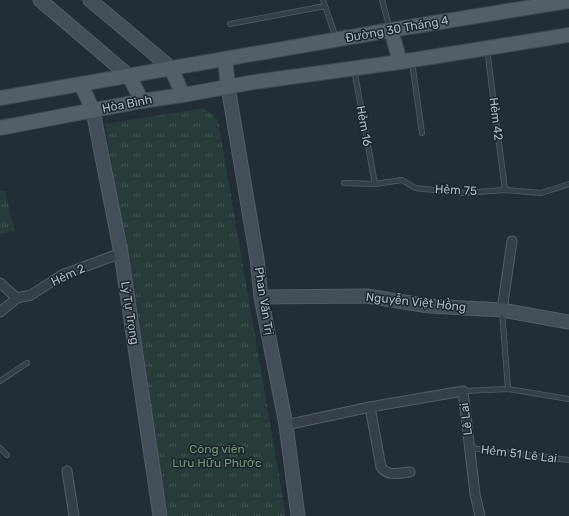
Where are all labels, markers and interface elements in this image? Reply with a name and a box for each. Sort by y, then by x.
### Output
street label: Đường 30 Tháng 4 [344,13,450,45]
street label: Hòa Bình [101,92,153,116]
street label: Hẻm 42 [486,97,506,141]
street label: Hẻm 16 [354,104,374,148]
street label: Hẻm 75 [435,182,477,198]
street label: Hẻm 2 [49,261,87,289]
street label: Phan Văn Trị [252,266,276,336]
street label: Lý Tự Trọng [118,280,142,346]
street label: Nguyễn Việt Hồng [365,289,467,314]
street label: Lê Lai [457,402,475,436]
park label: Công viên Lưu Hữu Phước [172,442,262,470]
street label: Hẻm 51 Lê Lai [480,442,558,466]

